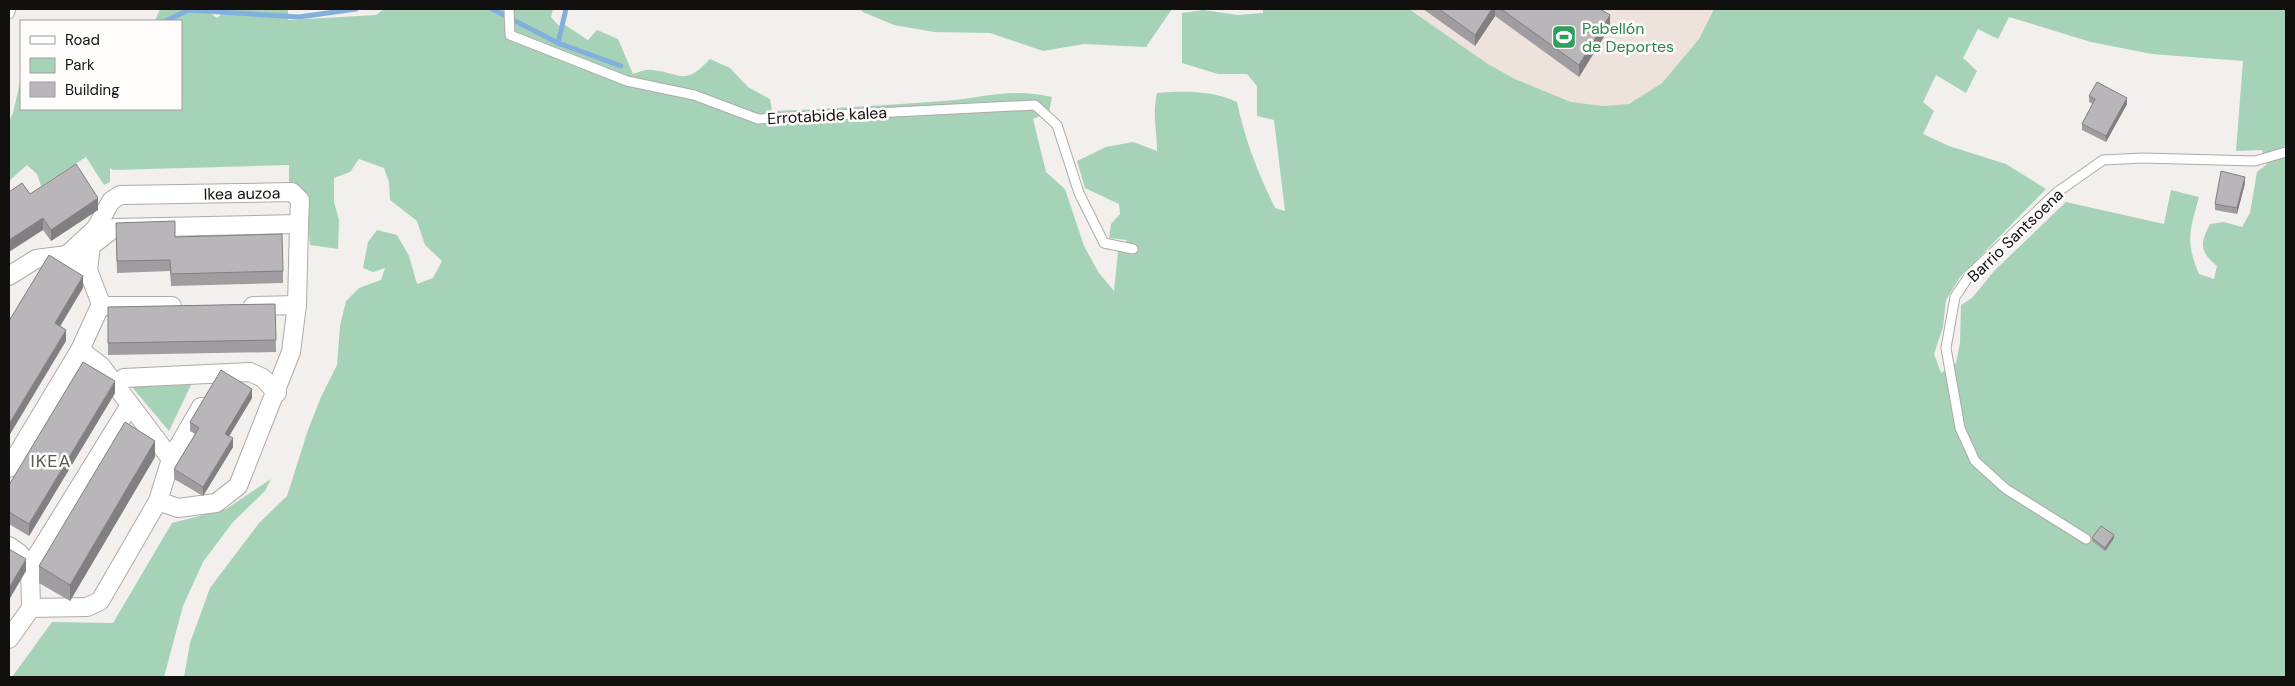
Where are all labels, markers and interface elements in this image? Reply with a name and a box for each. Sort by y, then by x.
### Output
place label: Pabellón de Deportes [1582,18,1674,57]
legend [20,20,182,110]
sports icon: Pabellón de Deportes [1551,24,1577,50]
text: Road [65,30,100,50]
text: Park [65,55,95,75]
text: Building [65,80,120,100]
street label: Errotabide kalea [767,102,888,129]
street label: Ikea auzoa [203,182,281,205]
street label: Barrio Santsoena [1963,184,2068,287]
district label: IKEA [31,449,71,473]

